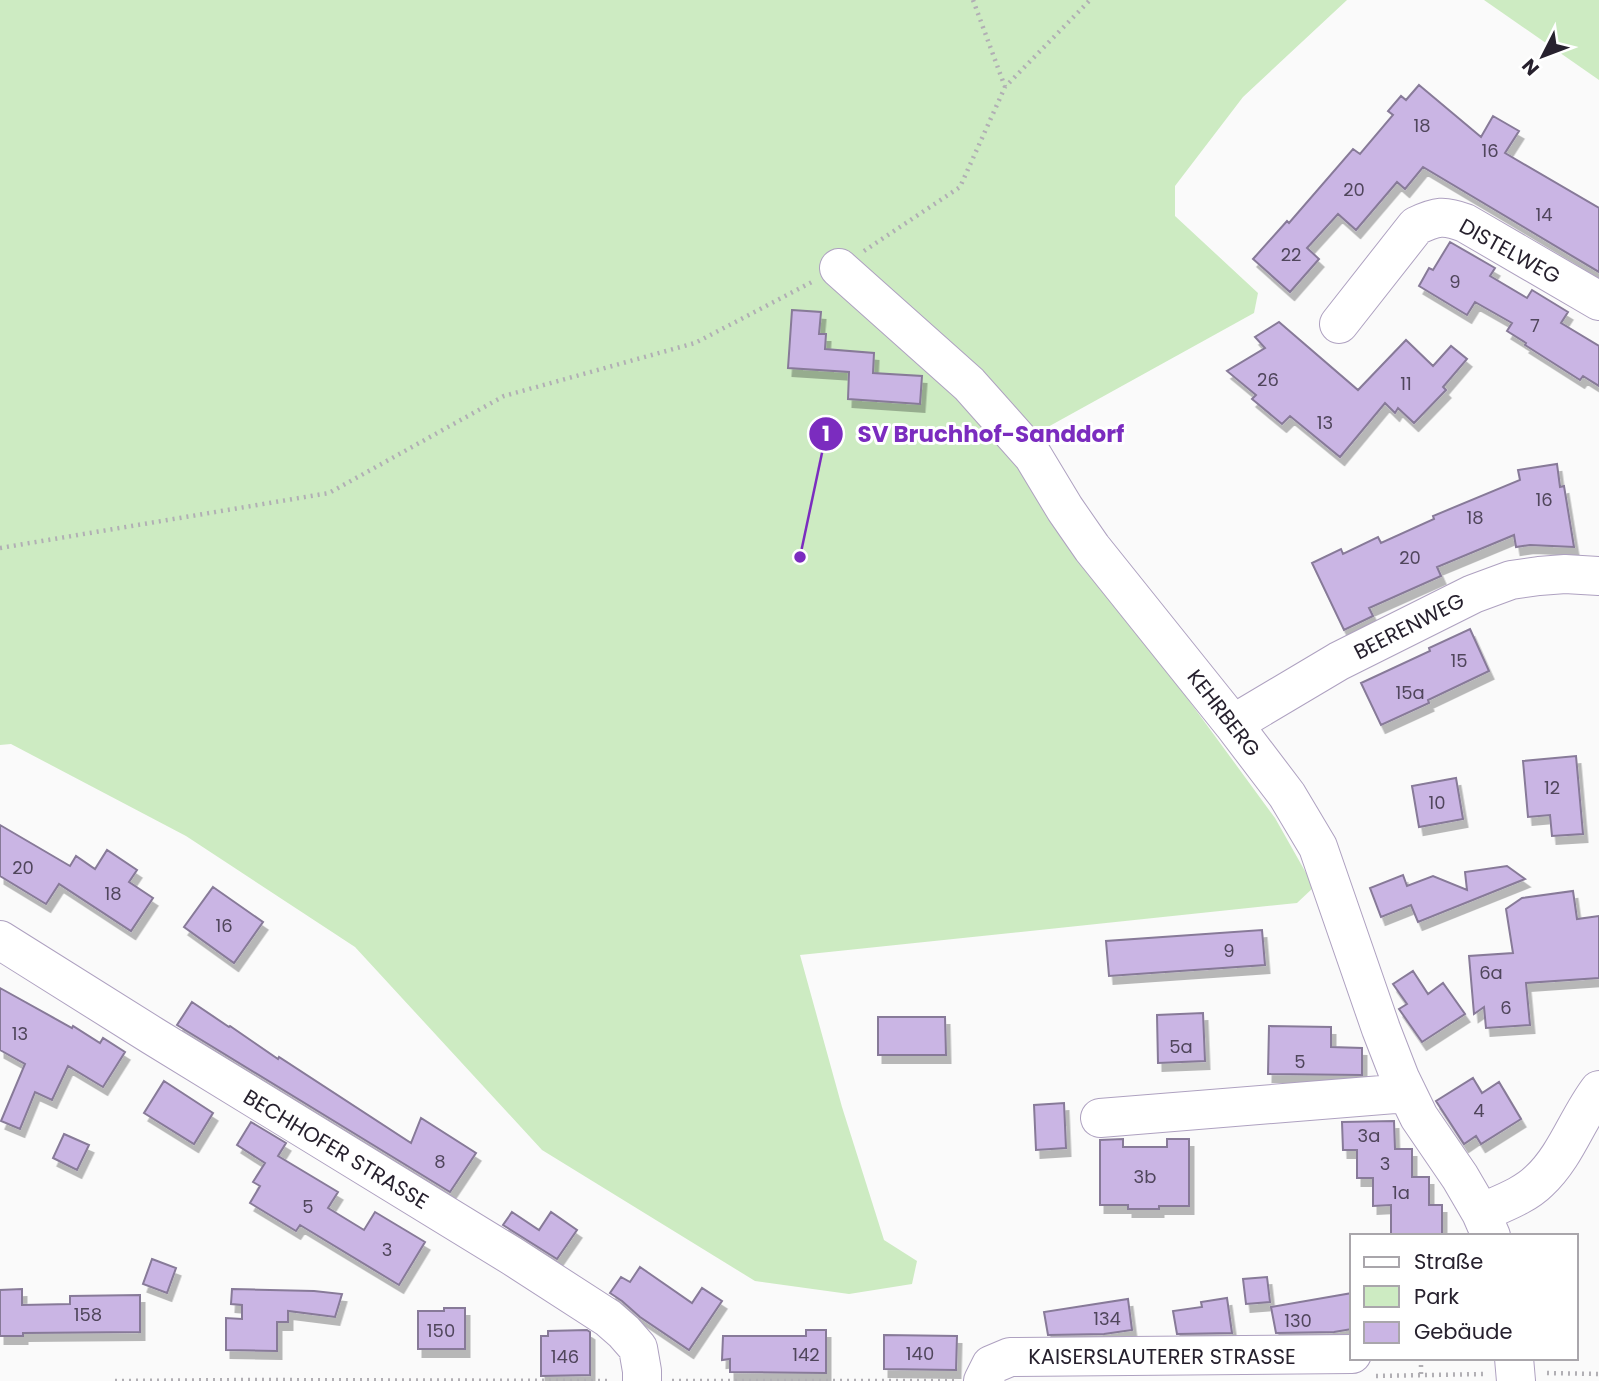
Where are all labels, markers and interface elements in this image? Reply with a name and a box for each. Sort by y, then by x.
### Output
north arrow [1508,21,1578,91]
text: N [1516,53,1546,81]
house number: 18 [1413,113,1431,138]
house number: 16 [1481,138,1499,163]
house number: 20 [1343,177,1365,202]
house number: 14 [1535,202,1553,227]
street label: DISTELWEG [1454,211,1566,291]
house number: 22 [1281,242,1301,267]
house number: 9 [1449,269,1461,294]
house number: 7 [1530,313,1540,338]
house number: 26 [1257,367,1279,392]
house number: 11 [1400,371,1412,396]
house number: 13 [1317,410,1333,435]
callout: SV Bruchhof-Sanddorf [809,412,1138,456]
text: SV Bruchhof-Sanddorf [858,418,1124,450]
text: 1 [822,419,830,448]
house number: 16 [1535,487,1553,512]
house number: 18 [1466,505,1484,530]
house number: 20 [1399,545,1421,570]
street label: BEERENWEG [1349,586,1469,666]
house number: 15 [1450,648,1468,673]
street label: KEHRBERG [1181,663,1267,763]
house number: 15a [1395,680,1425,705]
house number: 12 [1544,775,1560,800]
house number: 10 [1428,790,1446,815]
house number: 20 [12,855,34,880]
house number: 18 [104,881,122,906]
house number: 16 [215,913,233,938]
house number: 9 [1223,938,1235,963]
house number: 6a [1479,960,1503,985]
house number: 6 [1500,995,1512,1020]
house number: 13 [12,1021,28,1046]
house number: 5a [1169,1034,1193,1059]
house number: 5 [1294,1049,1306,1074]
street label: BECHHOFER STRASSE [238,1082,434,1216]
house number: 4 [1473,1098,1485,1123]
house number: 3a [1358,1123,1380,1148]
house number: 8 [434,1149,446,1174]
house number: 3 [1380,1151,1390,1176]
house number: 3b [1134,1164,1156,1189]
house number: 1a [1392,1180,1410,1205]
house number: 5 [302,1194,314,1219]
legend [1350,1234,1578,1360]
house number: 3 [382,1237,392,1262]
text: Straße [1414,1247,1483,1276]
text: Park [1414,1282,1459,1311]
house number: 158 [74,1302,102,1327]
house number: 134 [1093,1306,1121,1331]
house number: 130 [1284,1308,1312,1333]
text: Gebäude [1414,1317,1512,1346]
house number: 150 [427,1318,455,1343]
house number: 140 [906,1341,934,1366]
house number: 142 [792,1342,820,1367]
street label: KAISERSLAUTERER STRASSE [1028,1342,1296,1371]
house number: 146 [551,1344,579,1369]

